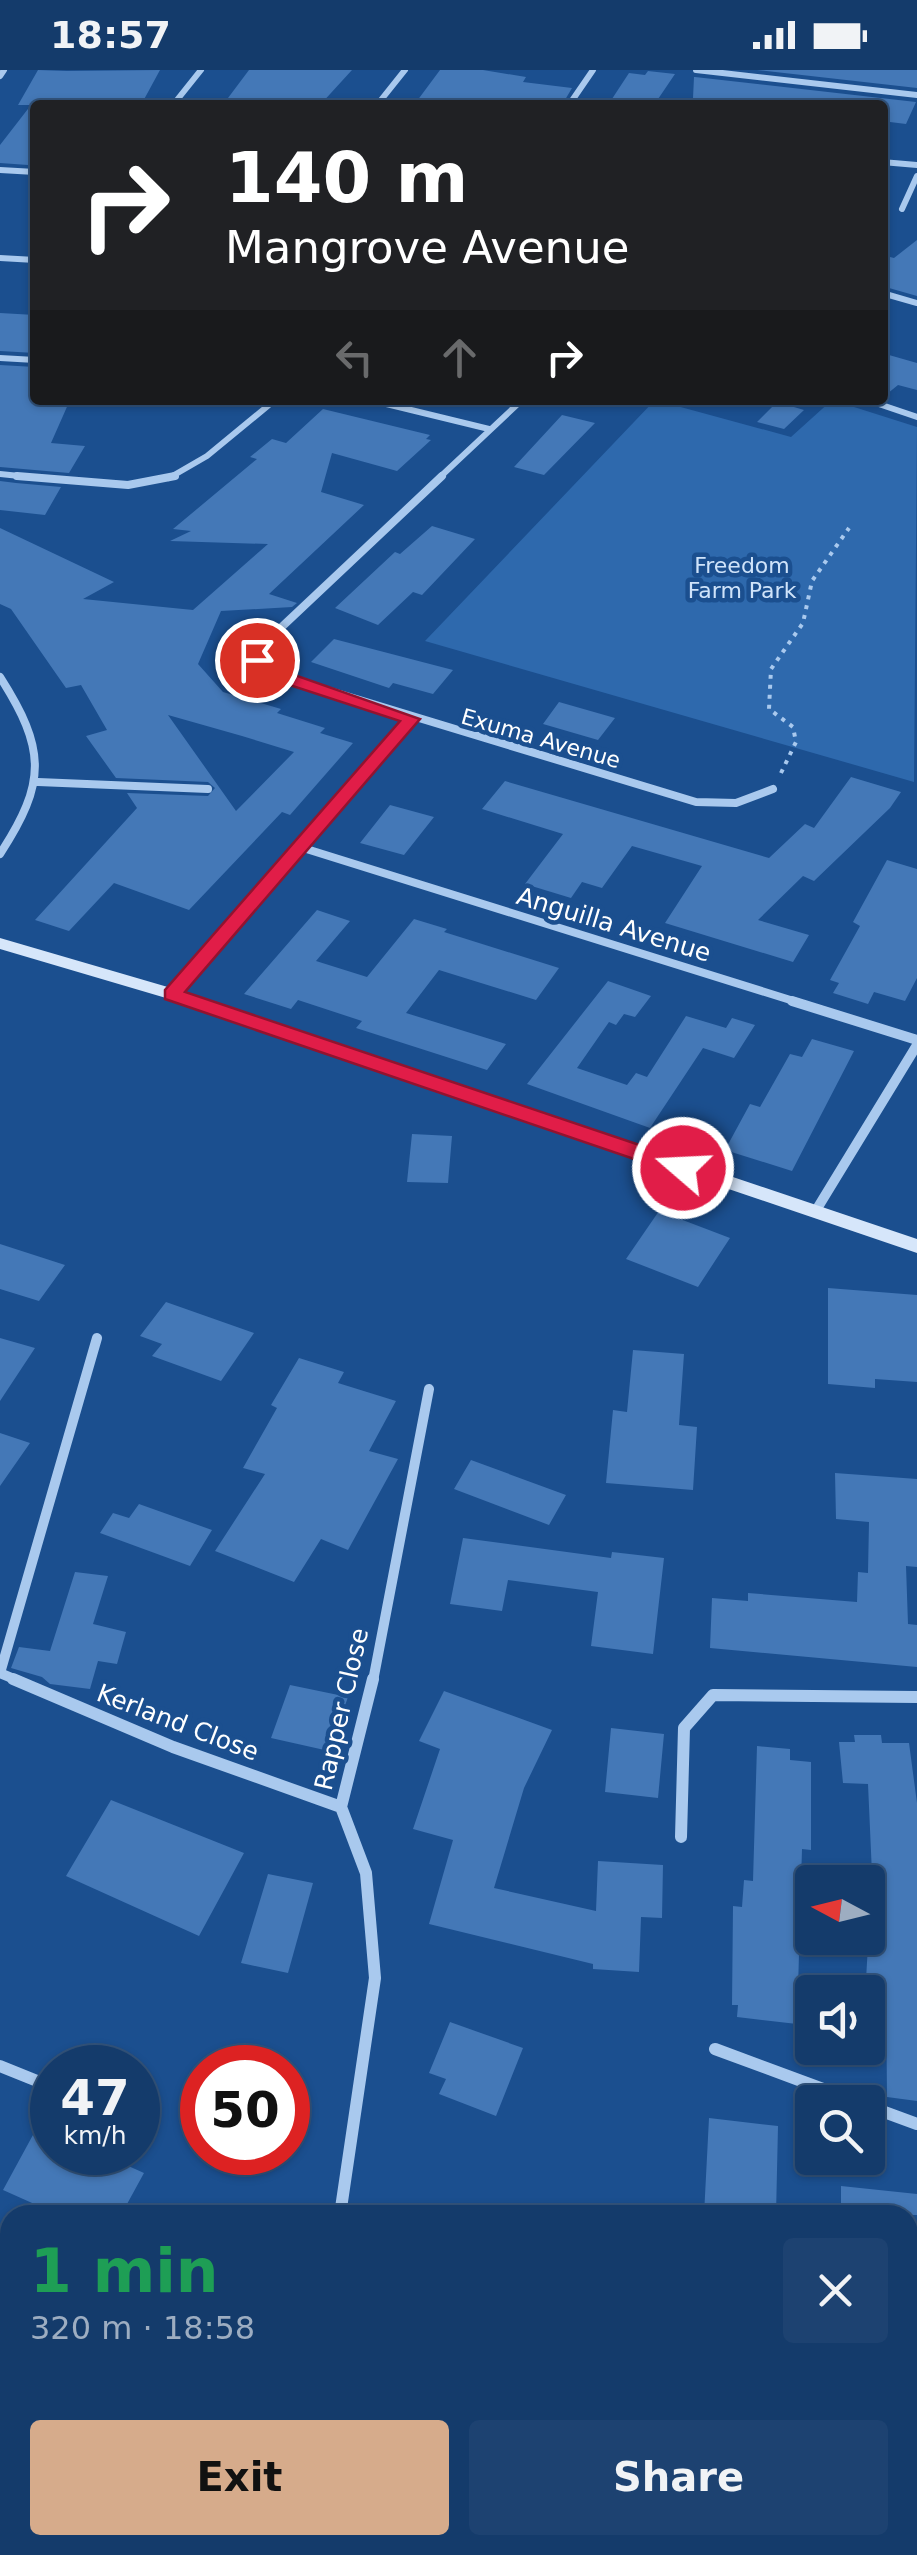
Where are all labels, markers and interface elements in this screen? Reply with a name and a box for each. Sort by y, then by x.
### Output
text: 18:57 [50,13,171,57]
text: 140 m [225,137,468,219]
icon: right [60,140,190,270]
text: Mangrove Avenue [225,221,629,274]
icon: left [327,330,382,385]
icon: ahead [432,330,487,385]
icon: right [537,330,592,385]
park label: Freedom Farm Park [688,553,797,603]
pin [215,618,300,703]
icon: arrive [230,633,285,688]
street label: Exuma Avenue [458,704,623,773]
street label: Anguilla Avenue [513,881,715,968]
position arrow [631,1116,735,1220]
street label: Rapper Close [309,1625,374,1793]
street label: Kerland Close [93,1678,263,1767]
north arrow [795,1865,885,1955]
map controls [795,1865,885,2175]
button: sound [795,1975,885,2065]
speed limit sign: 50 [180,2045,310,2175]
text: 47 [60,2069,130,2127]
button: search [795,2085,885,2175]
text: km/h [63,2121,127,2150]
text: 1 min [30,2236,218,2306]
button: close [783,2238,888,2343]
text: 320 m · 18:58 [30,2309,255,2347]
button: Exit [30,2420,449,2535]
button: Share [469,2420,888,2535]

